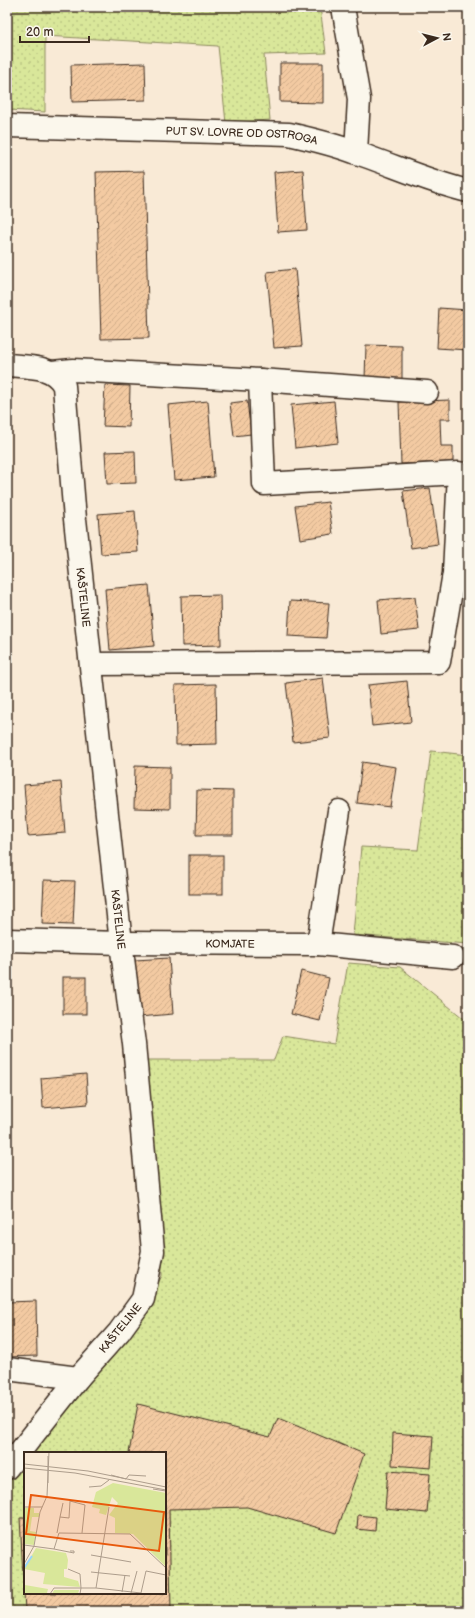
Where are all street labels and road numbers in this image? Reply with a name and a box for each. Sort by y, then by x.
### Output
street label: PUT SV. LOVRE OD OSTROGA [165,125,319,148]
street label: KAŠTELINE [73,567,93,628]
street label: KAŠTELINE [108,889,128,950]
street label: KOMJATE [205,937,255,951]
street label: KAŠTELINE [96,1300,144,1356]

